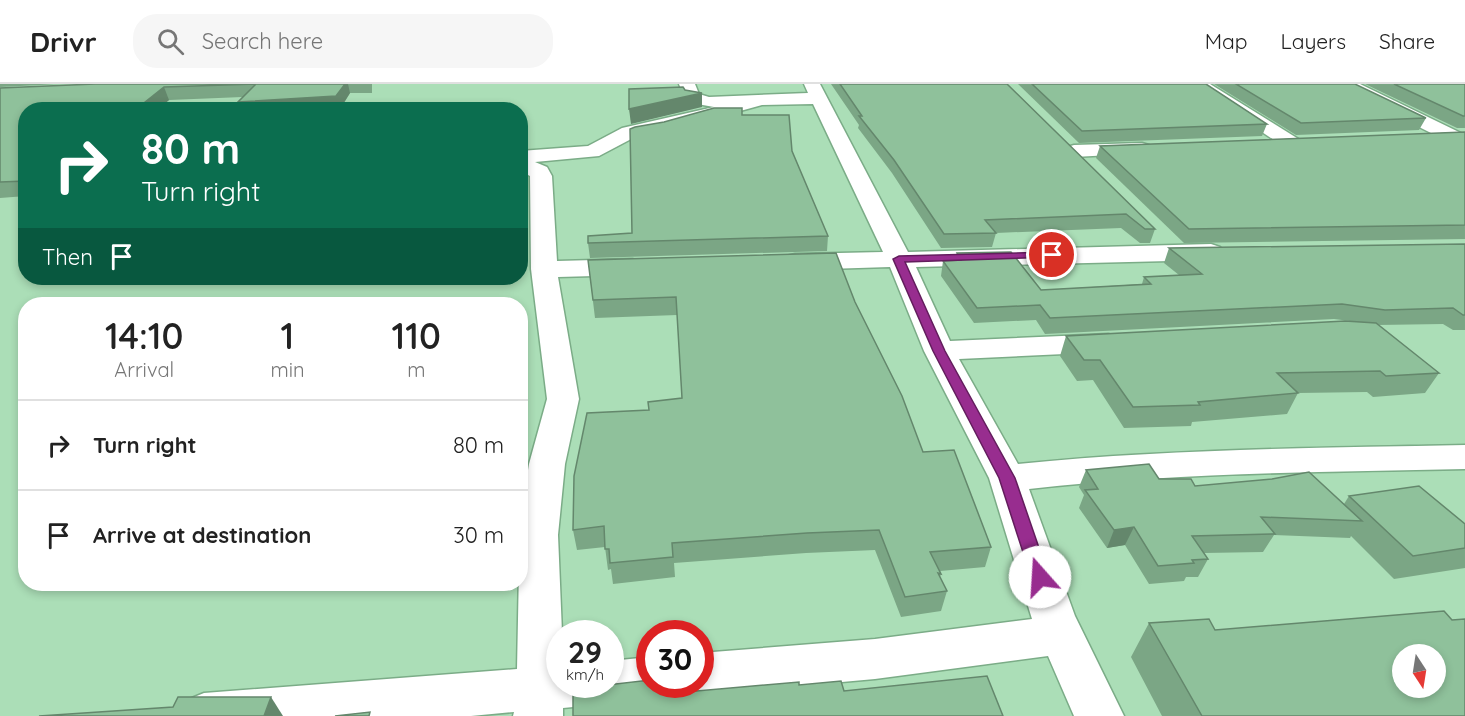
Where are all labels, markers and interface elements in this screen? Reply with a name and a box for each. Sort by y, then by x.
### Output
search box [133,14,553,68]
text: Drivr [30,24,97,59]
icon: search [154,25,187,58]
text: Search here [202,27,323,55]
text: Map [1205,28,1248,54]
text: Layers [1281,28,1346,54]
text: Share [1379,28,1435,54]
text: 80 m [141,122,240,175]
icon: right [42,126,120,204]
text: Turn right [141,174,260,208]
pin [1026,229,1077,280]
icon: arrive [1035,238,1068,271]
icon: arrive [105,240,138,273]
text: Then [42,243,93,271]
text: 14:10 [105,313,184,358]
text: 1 [281,313,294,358]
text: 110 [392,313,441,358]
text: Arrival [114,357,174,382]
text: min [270,357,305,382]
text: m [407,357,425,382]
icon: right [42,429,75,462]
text: Turn right [93,431,197,459]
text: 80 m [453,431,504,459]
icon: arrive [42,519,75,552]
text: Arrive at destination [93,521,311,549]
text: 30 m [453,521,504,549]
position arrow [1008,545,1072,609]
speed limit sign: 30 [636,620,714,698]
text: 29 [568,633,602,671]
north arrow [1392,644,1446,698]
map controls [1392,644,1446,698]
text: km/h [566,665,604,684]

